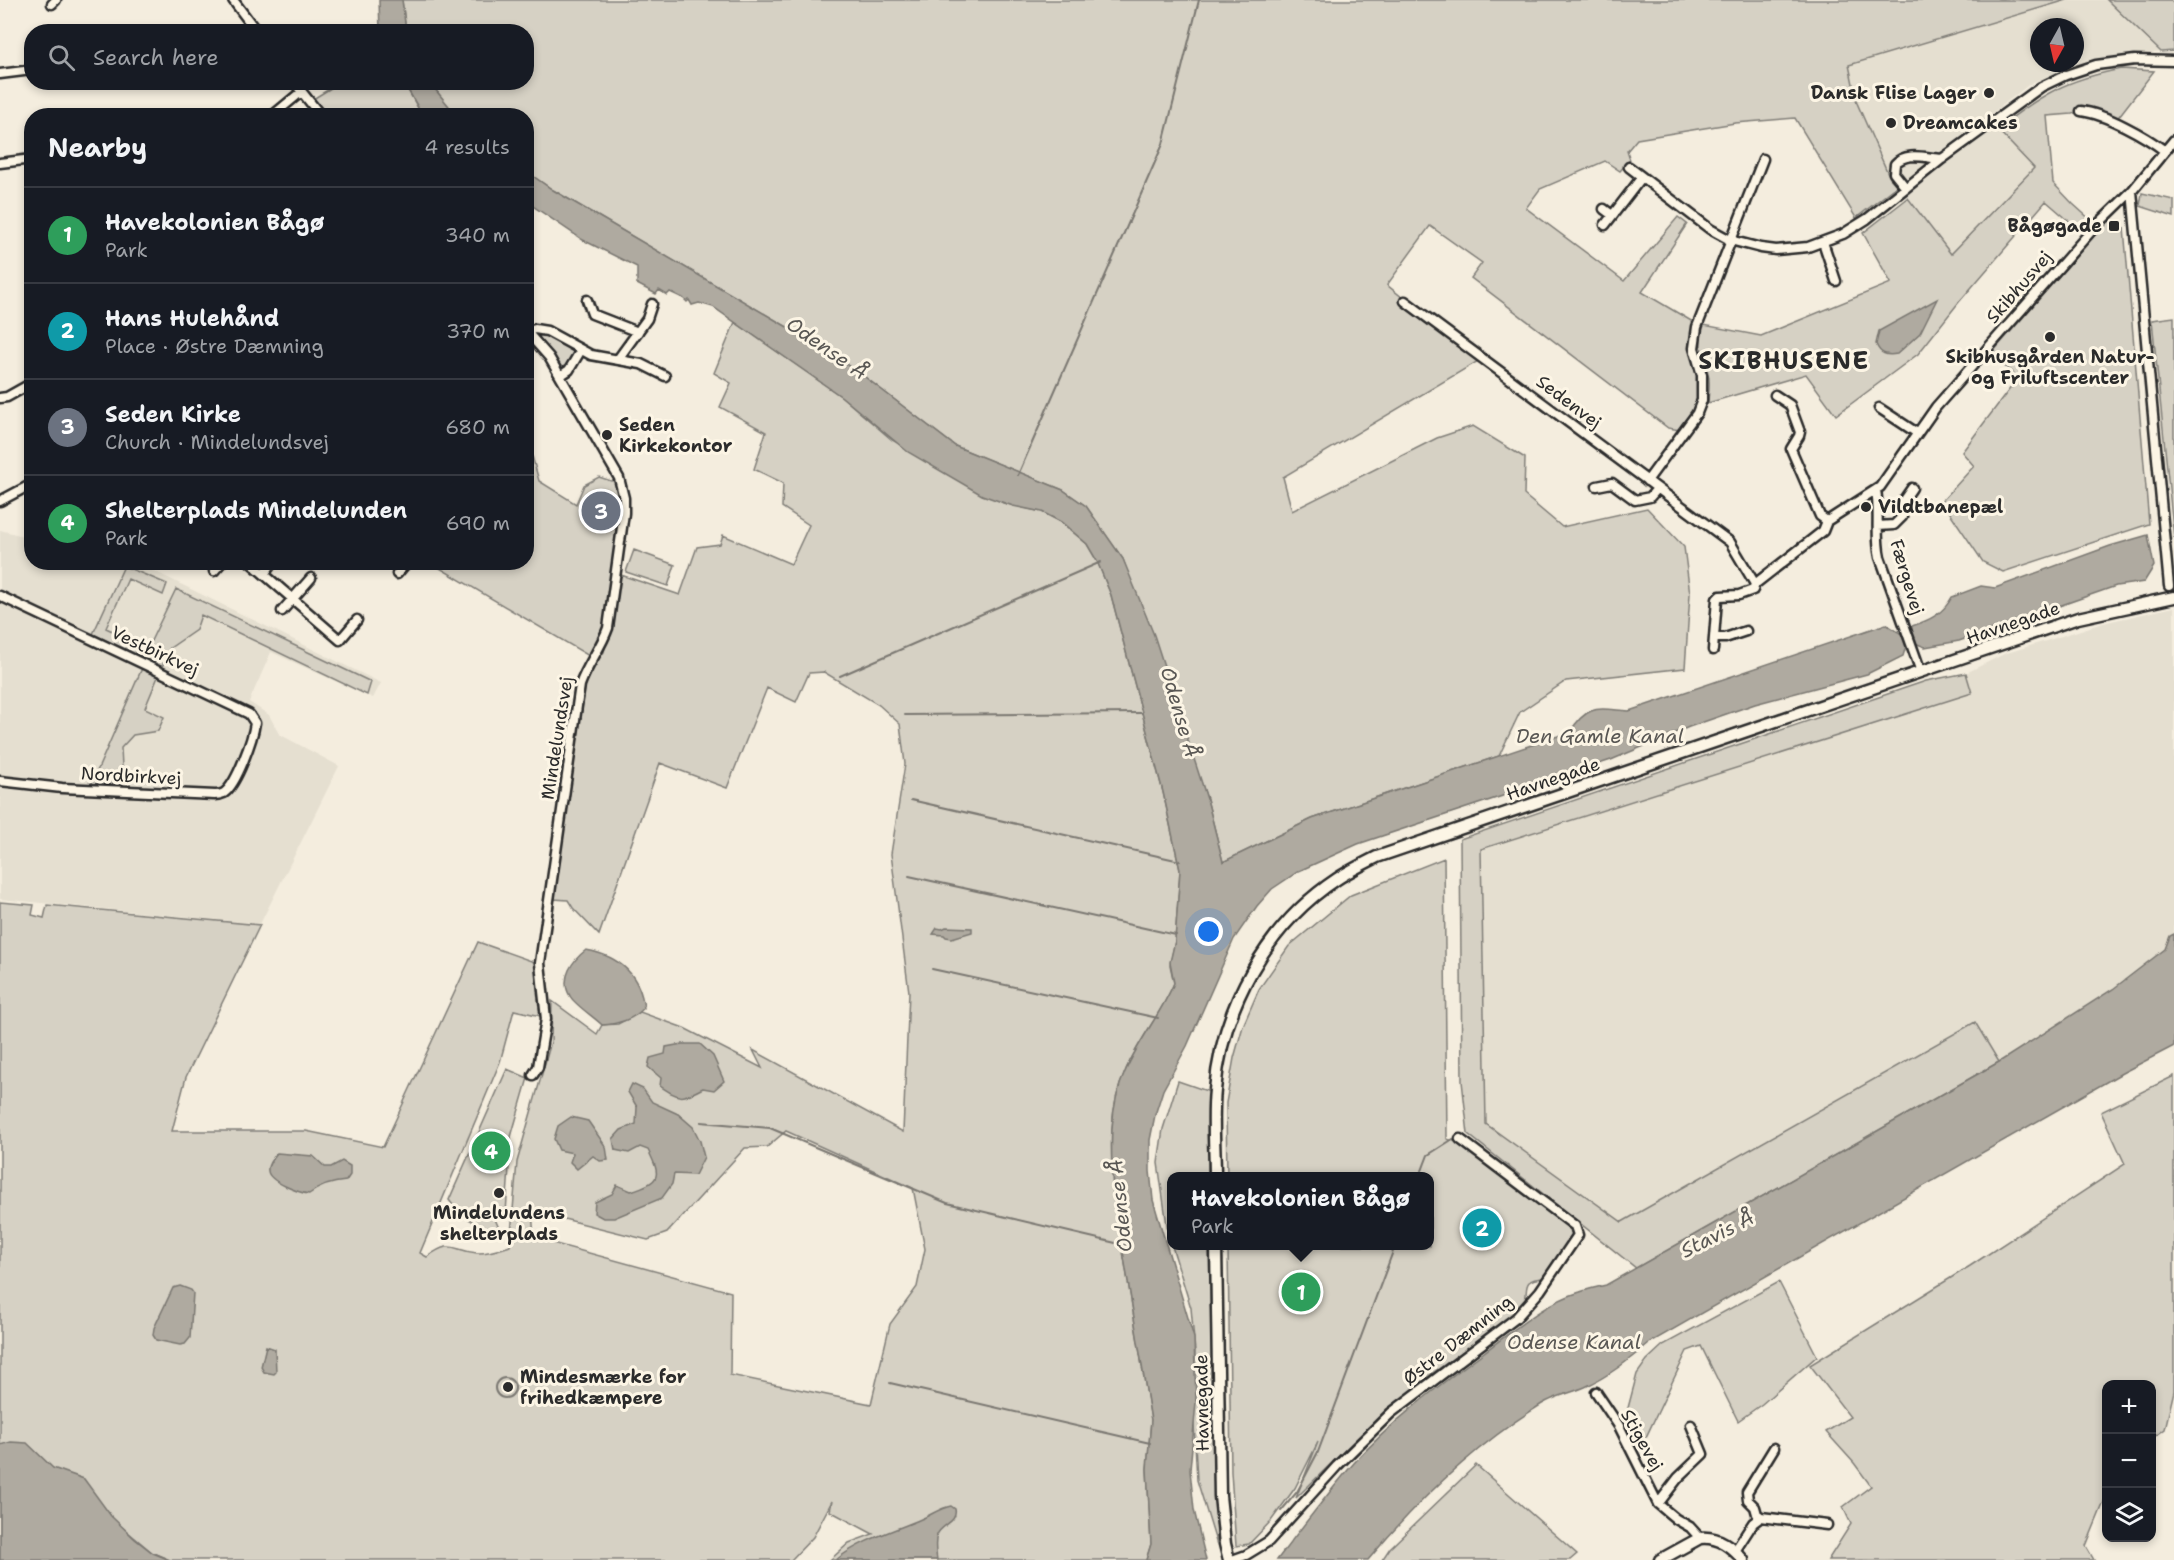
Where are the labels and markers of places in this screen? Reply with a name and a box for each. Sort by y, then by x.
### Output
place label: Dansk Flise Lager [1811,81,1977,105]
marker: Dansk Flise Lager [1982,86,1996,100]
place label: Dreamcakes [1903,111,2018,135]
marker: Dreamcakes [1884,116,1898,130]
place label: Bågøgade [2008,214,2102,238]
marker: Bågøgade [2107,219,2121,233]
marker: Skibhusgården Natur- og Friluftscenter [2043,330,2057,344]
place label: Skibhusgården Natur- og Friluftscenter [1945,345,2155,390]
place label: Seden Kirkekontor [619,413,733,458]
marker: Seden Kirkekontor [600,428,614,442]
pin: 3 [582,488,620,534]
place label: Vildtbanepæl [1878,495,2003,519]
marker: Vildtbanepæl [1859,500,1873,514]
pin: 4 [472,1128,510,1174]
marker: Mindelundens shelterplads [492,1186,506,1200]
place label: Mindelundens shelterplads [433,1201,565,1246]
pin: 2 [1462,1206,1502,1250]
pin: 1 [1282,1270,1320,1314]
place label: Mindesmærke for frihedkæmpere [520,1365,687,1410]
marker: Mindesmærke for frihedkæmpere [501,1380,515,1394]

